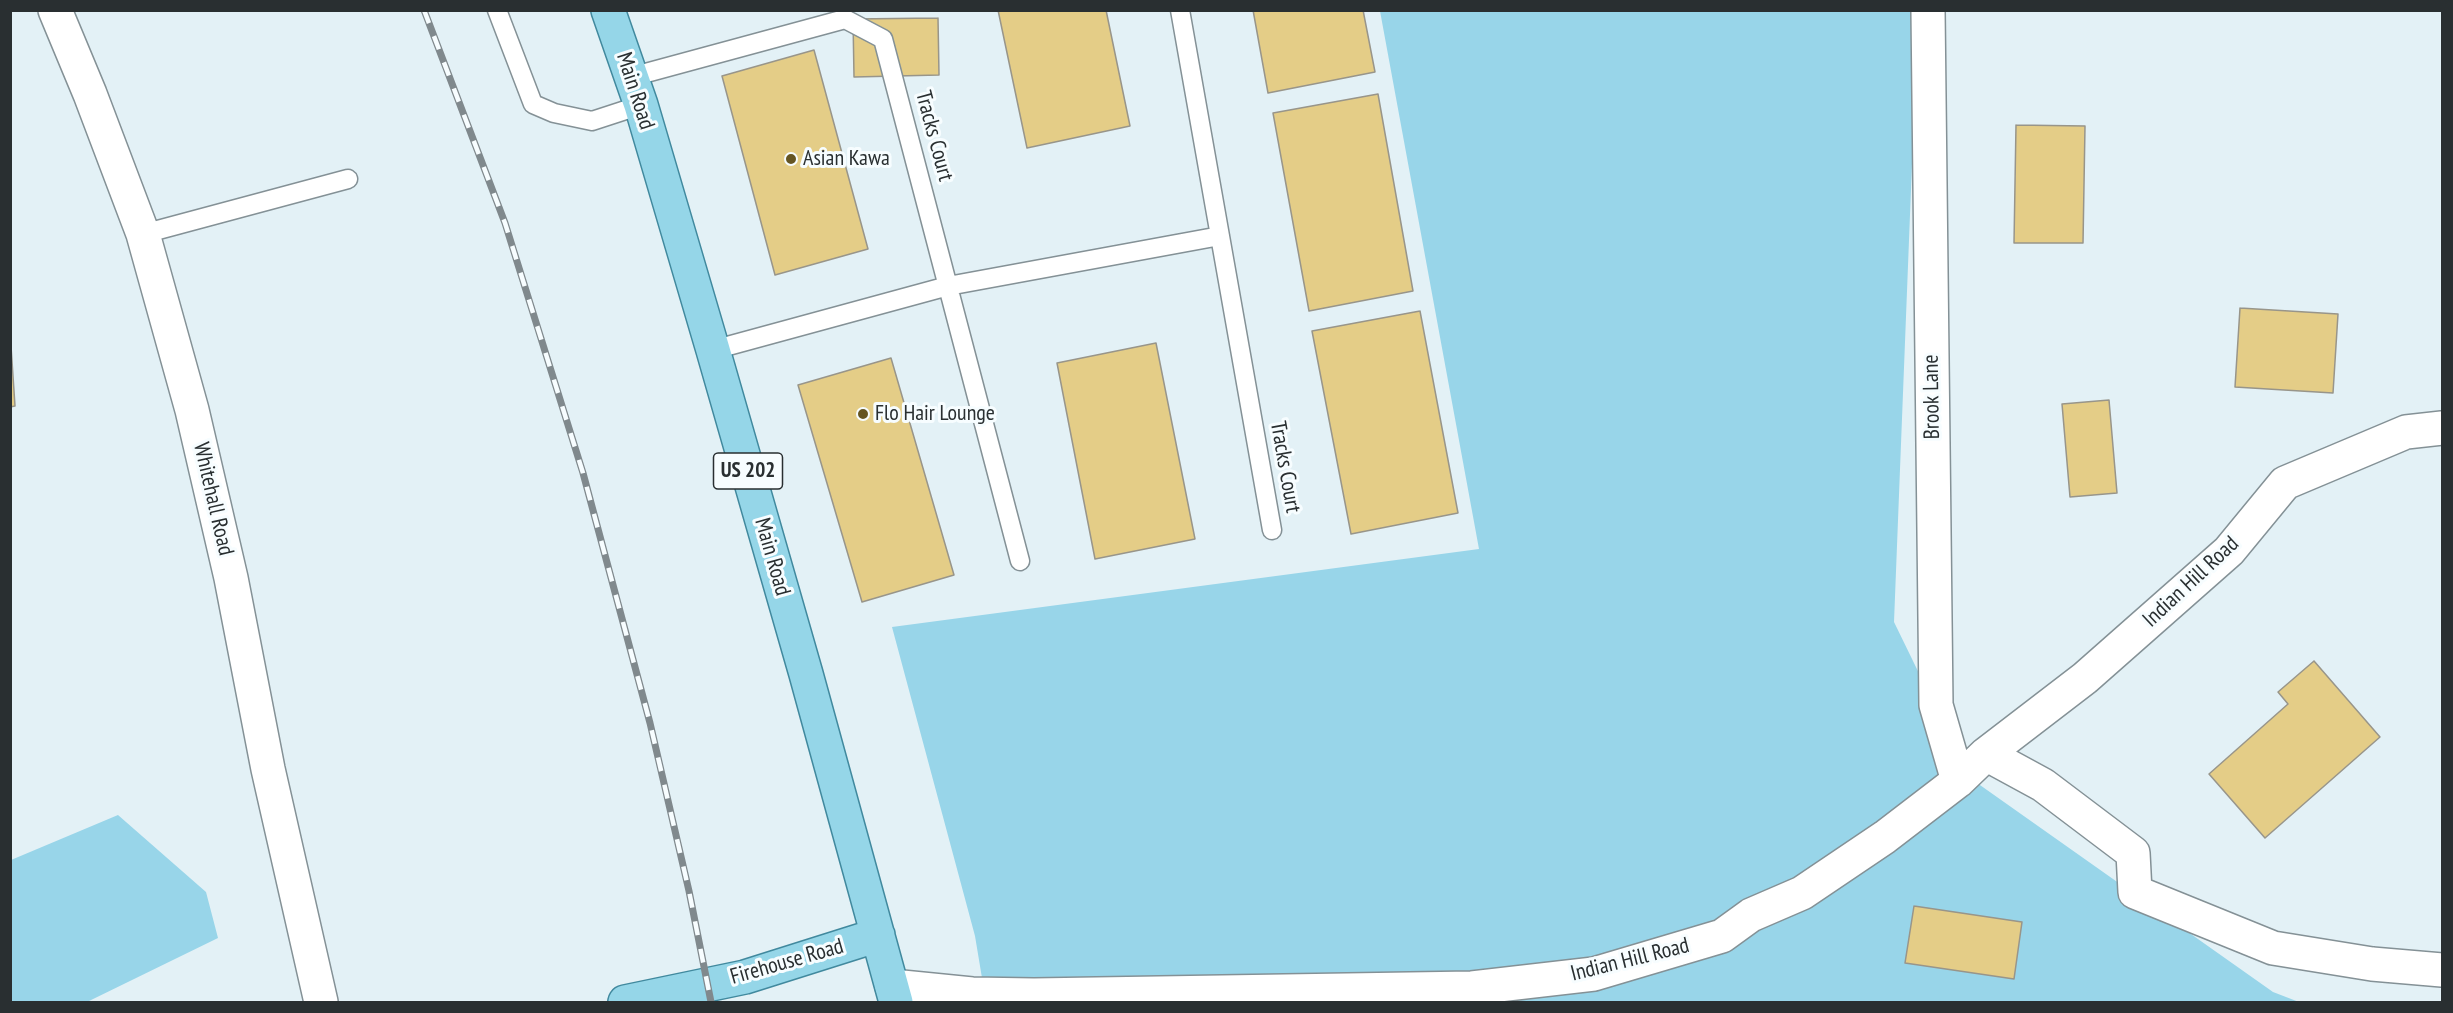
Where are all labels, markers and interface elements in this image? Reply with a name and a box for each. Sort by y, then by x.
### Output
street label: Main Road [610,49,660,133]
street label: Tracks Court [909,88,959,184]
place label: Asian Kawa [803,146,890,172]
marker: Asian Kawa [784,152,798,166]
street label: Brook Lane [1918,354,1946,440]
place label: Flo Hair Lounge [875,401,995,427]
marker: Flo Hair Lounge [856,407,870,421]
street label: Tracks Court [1264,419,1306,515]
street label: Whitehall Road [187,440,239,558]
road number: US 202 [714,453,783,489]
street label: Main Road [748,515,796,599]
street label: Indian Hill Road [2138,531,2244,633]
street label: Firehouse Road [727,933,847,991]
street label: Indian Hill Road [1568,933,1692,987]

